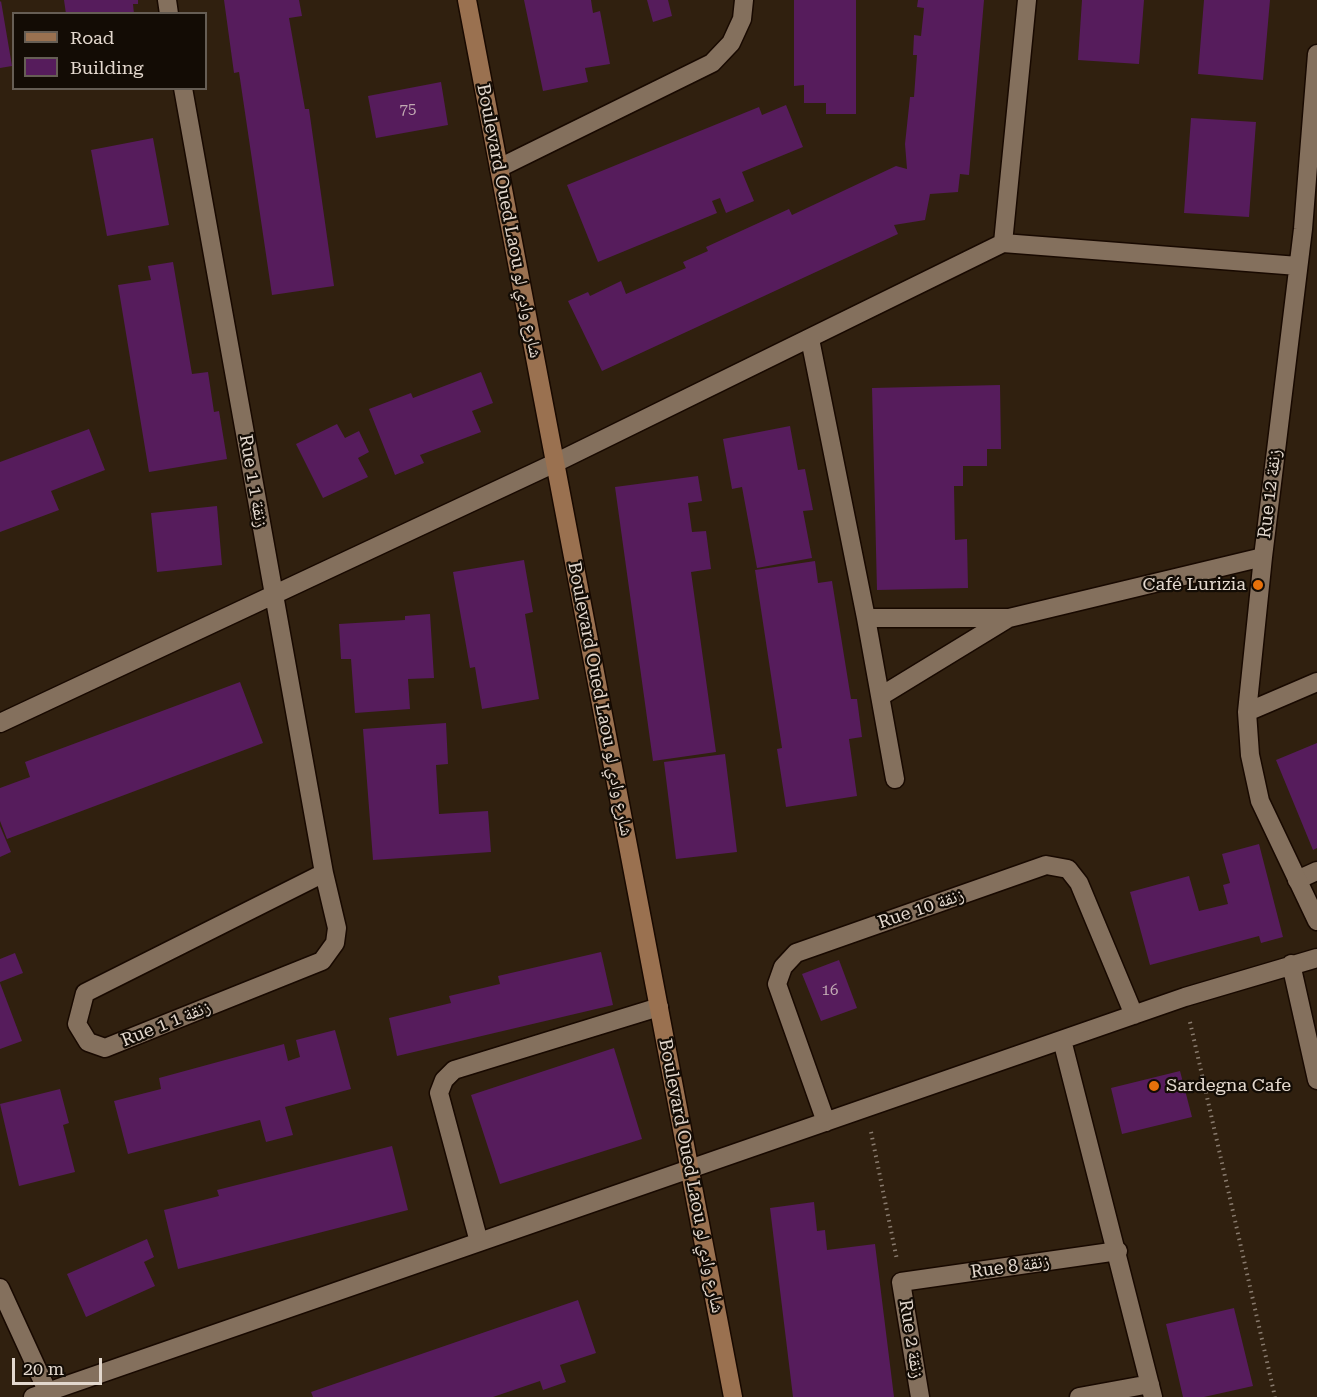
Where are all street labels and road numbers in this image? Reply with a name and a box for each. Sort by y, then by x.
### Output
street label: Boulevard Oued Laou شارع وادي لو [472,82,546,360]
street label: Rue 1 زنقة 1 [234,433,272,529]
street label: Rue 12 زنقة [1254,448,1286,540]
street label: Boulevard Oued Laou شارع وادي لو [563,560,637,838]
street label: Rue 10 زنقة [875,884,967,934]
street label: Rue 1 زنقة 1 [118,996,214,1052]
street label: Boulevard Oued Laou شارع وادي لو [654,1037,728,1315]
street label: Rue 8 زنقة [969,1251,1051,1283]
street label: Rue 2 زنقة [894,1298,928,1380]

